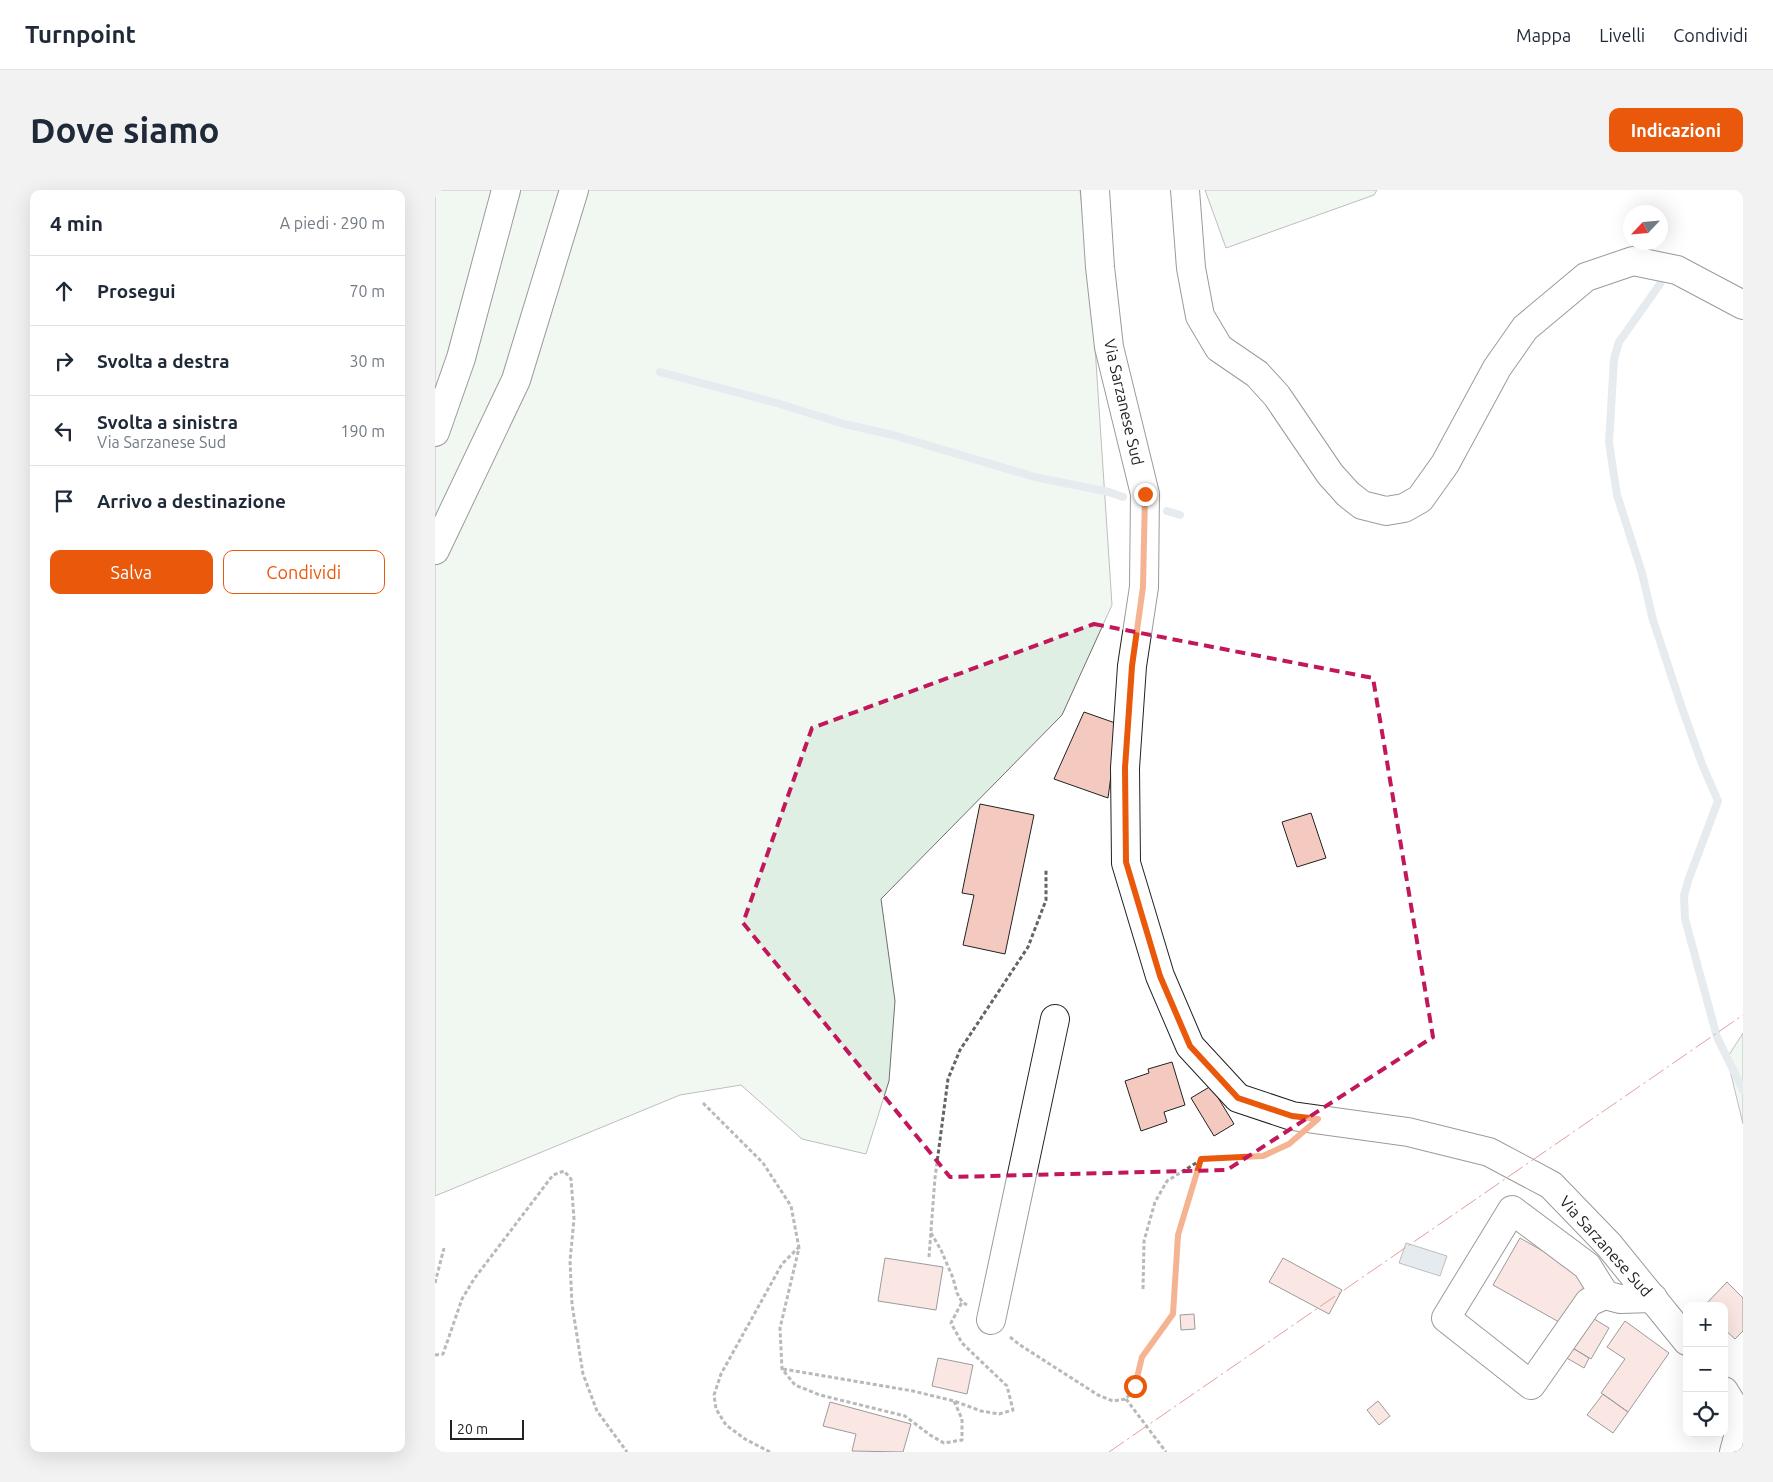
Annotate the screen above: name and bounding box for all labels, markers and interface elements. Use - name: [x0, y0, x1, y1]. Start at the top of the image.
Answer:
- text: Turnpoint: [25, 21, 136, 48]
- text: Mappa: [1516, 25, 1571, 45]
- text: Livelli: [1599, 25, 1645, 45]
- text: Condividi: [1673, 25, 1748, 45]
- button: Indicazioni: [1609, 108, 1743, 152]
- text: Dove siamo: [30, 110, 220, 150]
- north arrow: [1623, 205, 1668, 250]
- text: 4 min: [50, 211, 103, 235]
- text: A piedi · 290 m: [280, 214, 385, 232]
- icon: ahead: [50, 277, 78, 305]
- text: Prosegui: [97, 280, 176, 302]
- text: 70 m: [349, 282, 385, 300]
- street label: Via Sarzanese Sud: [1101, 337, 1147, 467]
- icon: right: [50, 347, 78, 375]
- text: Svolta a destra: [97, 350, 230, 372]
- text: 30 m: [349, 352, 385, 370]
- text: Svolta a sinistra: [97, 411, 238, 433]
- icon: left: [50, 417, 78, 445]
- text: 190 m: [340, 422, 385, 440]
- text: Via Sarzanese Sud: [97, 433, 226, 451]
- route end: [1134, 483, 1157, 506]
- icon: arrive: [50, 487, 78, 515]
- text: Arrivo a destinazione: [97, 490, 286, 512]
- button: Salva: [50, 550, 213, 594]
- button: Condividi: [223, 550, 385, 594]
- street label: Via Sarzanese Sud: [1556, 1192, 1656, 1300]
- map controls: [1683, 1302, 1728, 1437]
- button: +: [1683, 1302, 1728, 1347]
- button: −: [1683, 1347, 1728, 1392]
- route start: [1124, 1375, 1147, 1398]
- button: locate: [1683, 1392, 1728, 1437]
- scale bar: [450, 1417, 524, 1440]
- text: 20 m: [457, 1421, 488, 1437]

